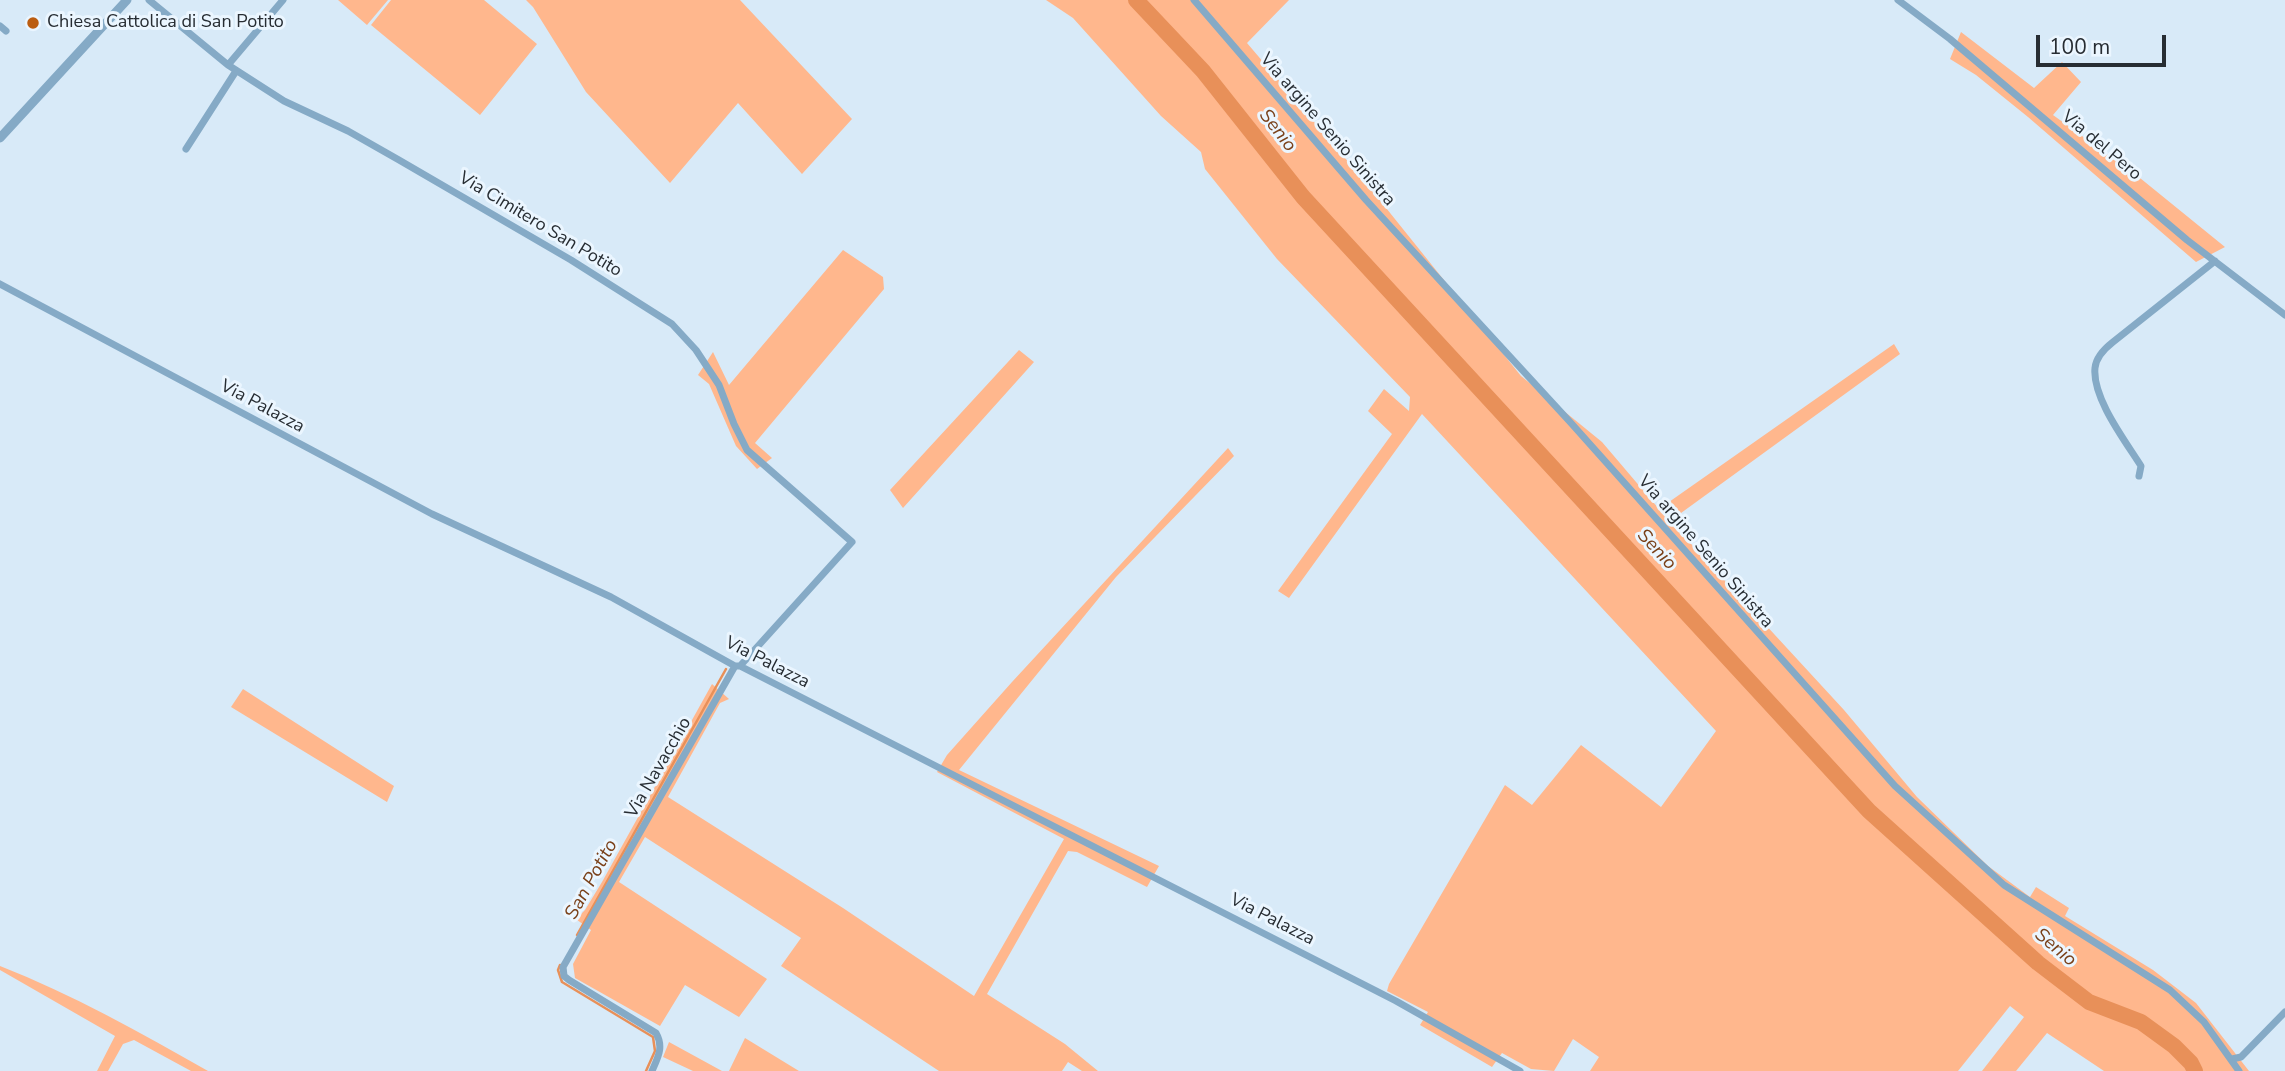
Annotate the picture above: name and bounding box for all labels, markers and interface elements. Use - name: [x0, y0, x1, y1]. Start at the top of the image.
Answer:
- place label: Chiesa Cattolica di San Potito: [47, 12, 284, 34]
- marker: Chiesa Cattolica di San Potito: [25, 15, 41, 31]
- scale bar: [2040, 21, 2170, 65]
- text: 100 m: [2049, 33, 2110, 61]
- street label: Via argine Senio Sinistra: [1255, 49, 1399, 211]
- water label: Senio: [1253, 105, 1301, 157]
- street label: Via del Pero: [2057, 106, 2145, 186]
- street label: Via Cimitero San Potito: [455, 168, 625, 282]
- street label: Via Palazza: [216, 376, 308, 438]
- street label: Via argine Senio Sinistra: [1633, 471, 1777, 633]
- water label: Senio: [1631, 525, 1681, 575]
- street label: Via Palazza: [721, 632, 813, 694]
- street label: Via Navacchio: [621, 714, 697, 822]
- water label: San Potito: [561, 836, 623, 924]
- street label: Via Palazza: [1226, 889, 1318, 951]
- water label: Senio: [2029, 924, 2081, 972]

